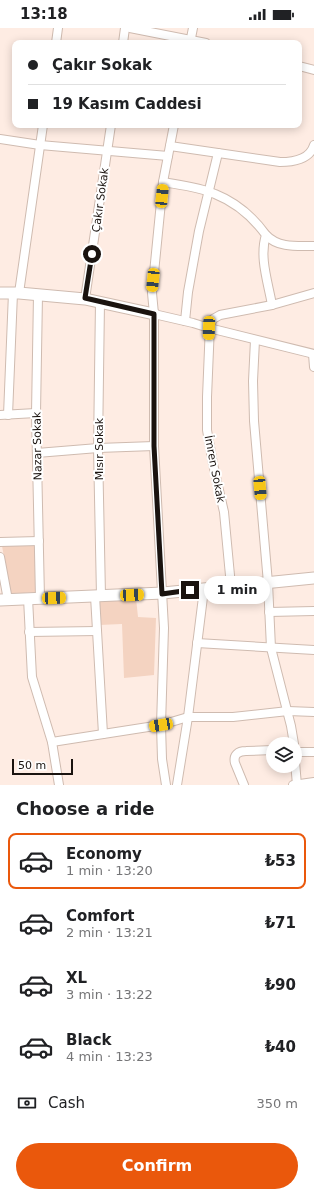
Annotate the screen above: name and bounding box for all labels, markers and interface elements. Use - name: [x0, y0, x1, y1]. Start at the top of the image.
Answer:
- text: 13:18: [20, 5, 68, 23]
- text: Çakır Sokak: [52, 56, 152, 74]
- text: 19 Kasım Caddesi: [52, 95, 202, 113]
- street label: Çakır Sokak: [90, 166, 112, 233]
- car: [155, 183, 169, 209]
- route start: [83, 245, 101, 263]
- car: [146, 267, 160, 293]
- car: [203, 316, 215, 340]
- street label: Nazar Sokak: [30, 411, 45, 480]
- street label: Mısır Sokak: [93, 417, 106, 480]
- street label: İmren Sokak: [202, 434, 228, 505]
- car: [253, 476, 267, 500]
- callout: 1 min: [204, 576, 270, 604]
- route end: [181, 581, 199, 599]
- text: 1 min: [217, 582, 257, 597]
- car: [120, 588, 144, 602]
- car: [42, 592, 66, 604]
- car: [148, 717, 174, 733]
- map controls: [266, 737, 302, 773]
- button: layers: [266, 737, 302, 773]
- scale bar: [12, 757, 73, 776]
- text: 50 m: [18, 759, 46, 772]
- text: Choose a ride: [16, 798, 155, 819]
- icon: car: [18, 843, 54, 879]
- text: Economy: [66, 845, 142, 863]
- text: ₺53: [265, 852, 296, 870]
- text: 1 min · 13:20: [66, 863, 153, 878]
- icon: car: [18, 905, 54, 941]
- text: Comfort: [66, 907, 134, 925]
- text: ₺71: [265, 914, 296, 932]
- text: 2 min · 13:21: [66, 925, 153, 940]
- icon: car: [18, 967, 54, 1003]
- text: XL: [66, 969, 87, 987]
- text: ₺90: [265, 976, 296, 994]
- text: 3 min · 13:22: [66, 987, 153, 1002]
- icon: car: [18, 1029, 54, 1065]
- text: Black: [66, 1031, 112, 1049]
- text: ₺40: [265, 1038, 296, 1056]
- text: 4 min · 13:23: [66, 1049, 153, 1064]
- icon: cash: [16, 1092, 38, 1114]
- text: Cash: [48, 1094, 85, 1112]
- text: 350 m: [256, 1096, 298, 1111]
- button: Confirm: [16, 1143, 298, 1189]

